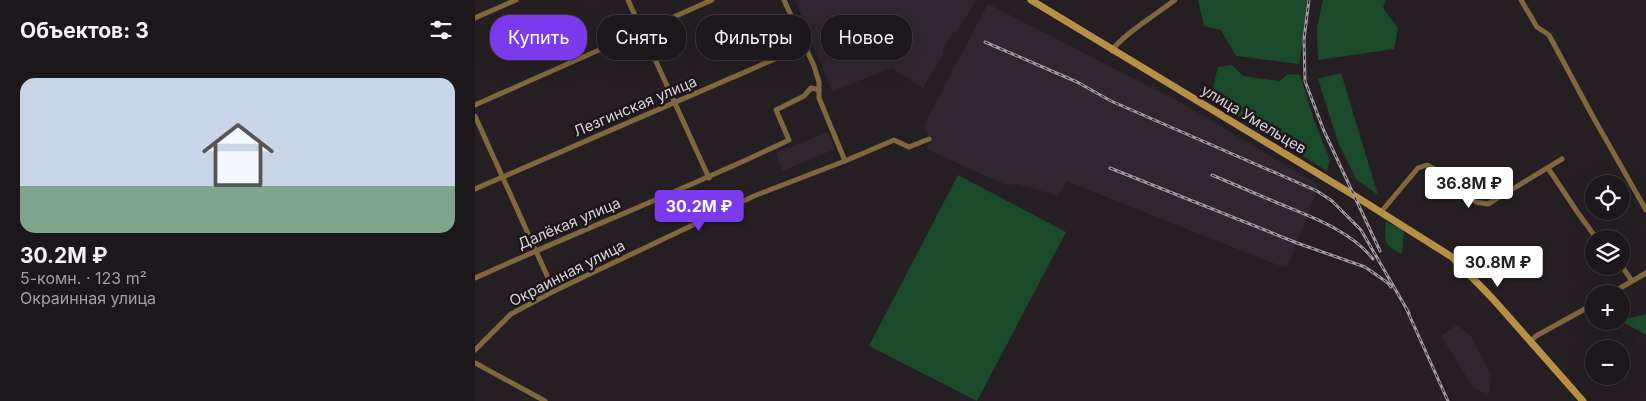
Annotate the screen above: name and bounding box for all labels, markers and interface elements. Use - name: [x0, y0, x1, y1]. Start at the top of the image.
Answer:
- chip: Купить: [490, 15, 587, 60]
- chip: Снять: [597, 15, 686, 60]
- chip: Фильтры: [696, 15, 811, 60]
- chip: Новое: [821, 15, 912, 60]
- icon: filters: [427, 16, 455, 44]
- text: Объектов: 3: [20, 18, 149, 43]
- street label: Лезгинская улица: [570, 71, 700, 141]
- street label: улица Умельцев: [1198, 80, 1310, 158]
- icon: home: [193, 110, 283, 200]
- pin: 36.8M ₽: [1423, 166, 1515, 209]
- text: 36.8M ₽: [1436, 173, 1502, 193]
- map controls: [1585, 175, 1630, 385]
- button: locate: [1585, 175, 1630, 220]
- pin: 30.2M ₽: [653, 190, 745, 232]
- street label: Далёкая улица: [515, 193, 623, 253]
- text: 30.2M ₽: [666, 196, 732, 216]
- button: layers: [1585, 230, 1630, 275]
- street label: Окраинная улица: [506, 236, 628, 310]
- text: 30.2M ₽: [20, 243, 107, 268]
- pin: 30.8M ₽: [1452, 246, 1544, 288]
- text: 30.8M ₽: [1465, 252, 1531, 272]
- text: 5-комн. · 123 m²: [20, 268, 147, 288]
- button: +: [1585, 285, 1630, 330]
- text: Окраинная улица: [20, 288, 156, 308]
- button: −: [1585, 340, 1630, 385]

